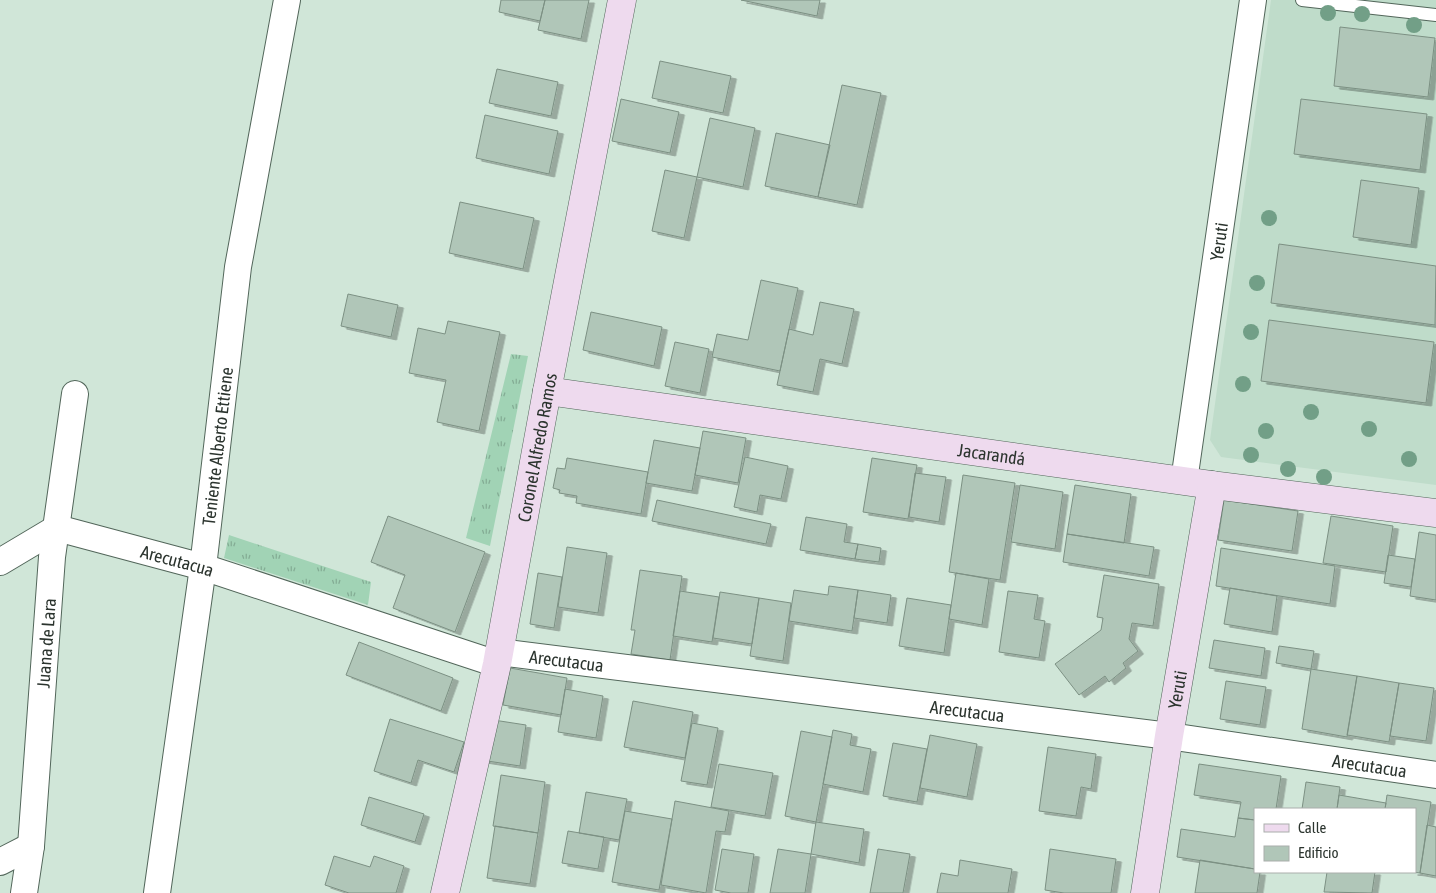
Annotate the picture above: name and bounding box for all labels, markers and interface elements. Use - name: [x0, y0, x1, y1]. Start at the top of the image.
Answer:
- street label: Yeruti: [1205, 221, 1231, 262]
- street label: Teniente Alberto Ettiene: [197, 366, 237, 526]
- street label: Coronel Alfredo Ramos: [513, 371, 561, 524]
- street label: Jacarandá: [956, 439, 1027, 469]
- street label: Arecutacua: [139, 540, 217, 580]
- street label: Juana de Lara: [32, 597, 59, 689]
- street label: Arecutacua: [528, 645, 605, 676]
- street label: Yeruti: [1163, 669, 1191, 710]
- street label: Arecutacua: [929, 696, 1006, 726]
- street label: Arecutacua: [1331, 750, 1408, 781]
- legend: [1254, 808, 1416, 873]
- text: Calle: [1298, 819, 1327, 836]
- text: Edificio: [1298, 844, 1339, 861]

